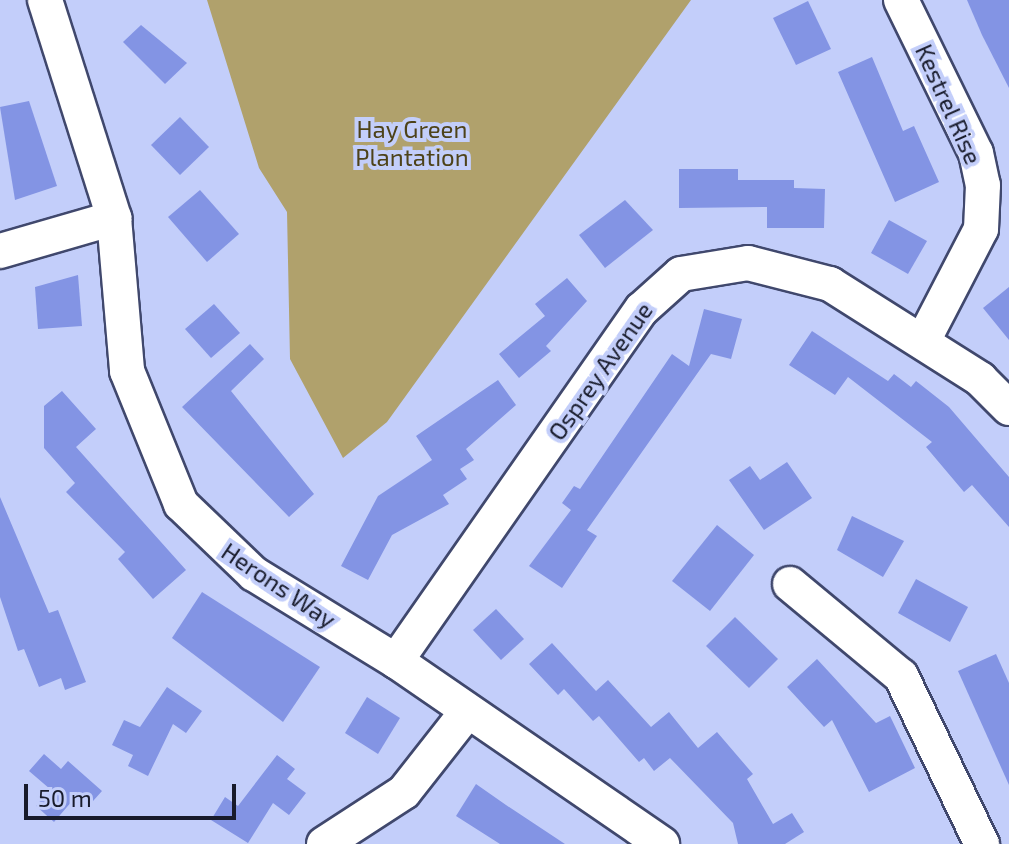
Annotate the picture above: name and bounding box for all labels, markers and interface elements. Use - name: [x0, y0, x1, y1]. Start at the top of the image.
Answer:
- street label: Kestrel Rise: [910, 39, 988, 169]
- park label: Hay Green Plantation: [355, 115, 469, 171]
- street label: Osprey Avenue: [542, 296, 658, 446]
- street label: Herons Way: [216, 536, 342, 634]
- scale bar: [28, 768, 240, 818]
- text: 50 m: [38, 783, 92, 812]

